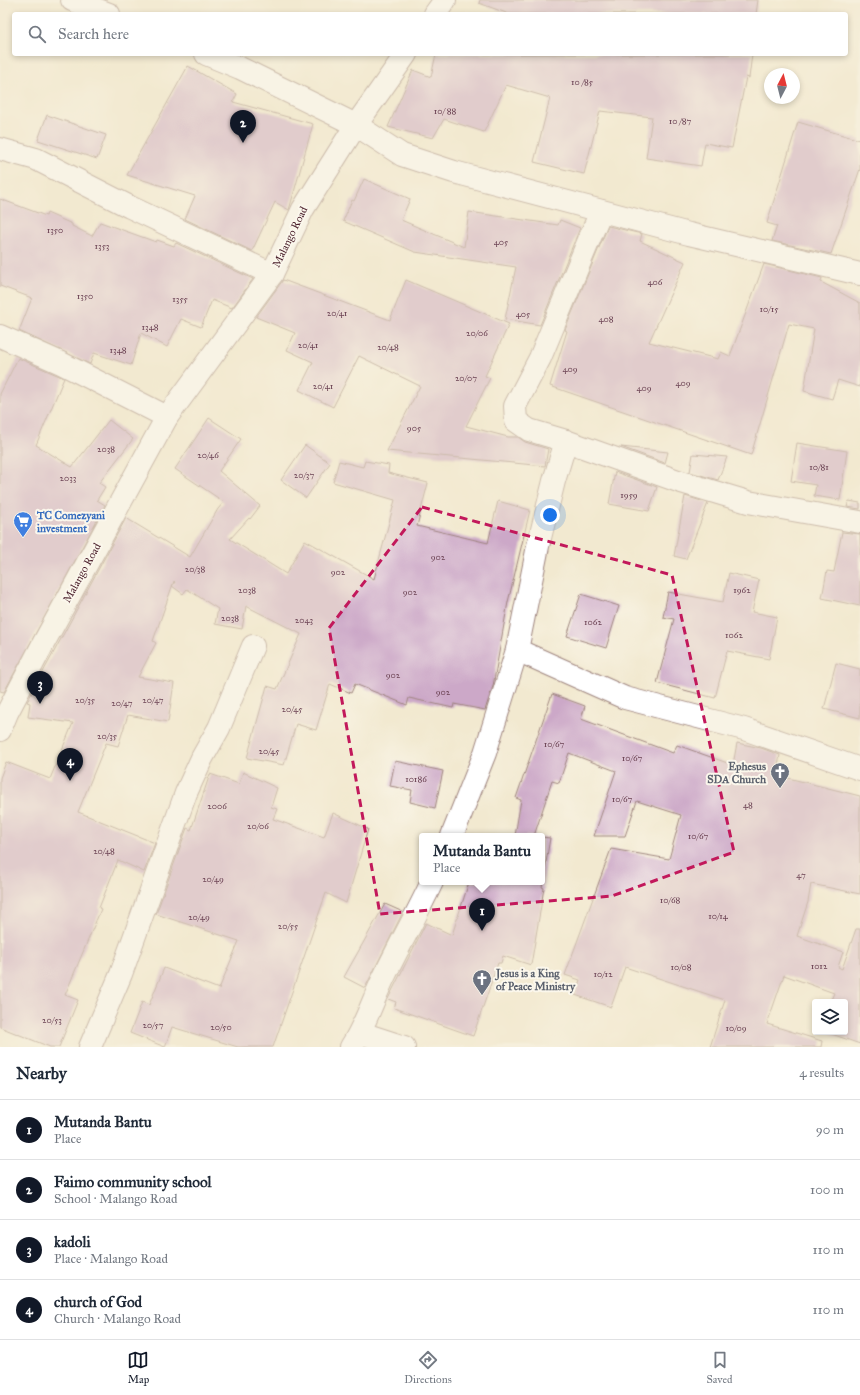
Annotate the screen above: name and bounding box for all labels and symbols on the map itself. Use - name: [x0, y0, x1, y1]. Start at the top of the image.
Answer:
- north arrow: [764, 68, 800, 104]
- house number: 10 /85: [571, 76, 594, 87]
- house number: 10/ 88: [434, 105, 457, 116]
- pin: 2: [230, 110, 256, 143]
- house number: 10 /87: [669, 115, 692, 126]
- street label: Malango Road: [270, 204, 311, 270]
- house number: 1350: [47, 224, 63, 235]
- house number: 405: [494, 236, 509, 247]
- house number: 1353: [95, 240, 110, 251]
- house number: 406: [648, 276, 663, 287]
- house number: 1350: [77, 290, 93, 301]
- house number: 1355: [172, 293, 189, 304]
- house number: 10/15: [760, 303, 779, 314]
- house number: 20/41: [327, 307, 348, 318]
- house number: 405: [516, 308, 531, 319]
- house number: 408: [598, 313, 614, 324]
- house number: 1348: [142, 321, 159, 332]
- house number: 20/06: [466, 327, 488, 338]
- house number: 20/41: [298, 339, 319, 350]
- house number: 20/48: [377, 341, 399, 352]
- house number: 1348: [110, 344, 127, 355]
- house number: 409: [562, 363, 578, 374]
- house number: 20/07: [455, 372, 477, 383]
- house number: 409: [675, 377, 691, 388]
- house number: 20/41: [313, 380, 334, 391]
- house number: 409: [636, 382, 652, 393]
- house number: 905: [407, 422, 422, 433]
- house number: 2038: [97, 443, 115, 454]
- house number: 20/46: [197, 449, 219, 460]
- house number: 10/81: [809, 461, 829, 472]
- house number: 20/37: [294, 469, 314, 480]
- house number: 2033: [60, 472, 77, 483]
- house number: 1959: [620, 489, 638, 500]
- your location: [540, 505, 560, 525]
- place label: TC Comezyani investment: [36, 509, 106, 535]
- supermarket icon: TC Comezyani investment: [12, 510, 34, 538]
- street label: Malango Road: [60, 541, 104, 605]
- house number: 902: [431, 551, 446, 562]
- house number: 20/38: [185, 563, 205, 574]
- house number: 902: [331, 566, 346, 577]
- house number: 2038: [238, 584, 256, 595]
- house number: 1962: [733, 584, 751, 595]
- house number: 902: [403, 586, 418, 597]
- house number: 2038: [221, 612, 239, 623]
- house number: 2043: [295, 614, 314, 625]
- house number: 1062: [584, 616, 602, 627]
- house number: 1062: [725, 629, 743, 640]
- house number: 902: [386, 669, 401, 680]
- pin: 3: [27, 671, 53, 704]
- house number: 902: [436, 686, 451, 697]
- house number: 20/35: [75, 694, 96, 705]
- house number: 20/47: [142, 694, 164, 705]
- house number: 20/47: [111, 697, 133, 708]
- house number: 20/45: [281, 703, 303, 714]
- house number: 20/35: [97, 730, 118, 741]
- house number: 10/67: [544, 738, 564, 749]
- house number: 20/45: [258, 745, 280, 756]
- pin: 4: [57, 748, 83, 781]
- house number: 10/67: [622, 752, 642, 763]
- place label: Ephesus SDA Church: [707, 760, 767, 786]
- church icon: Ephesus SDA Church: [769, 761, 791, 789]
- house number: 10186: [405, 773, 427, 784]
- house number: 10/67: [612, 793, 632, 804]
- house number: 48: [743, 799, 753, 810]
- house number: 2006: [207, 800, 227, 811]
- house number: 20/06: [247, 820, 269, 831]
- house number: 10/67: [688, 830, 708, 841]
- house number: 20/48: [93, 845, 115, 856]
- house number: 47: [796, 869, 806, 880]
- house number: 20/49: [202, 873, 224, 884]
- house number: 10/68: [660, 894, 681, 905]
- pin: 1: [469, 898, 495, 931]
- house number: 10/14: [708, 910, 729, 921]
- house number: 20/49: [188, 911, 210, 922]
- house number: 20/55: [278, 920, 299, 931]
- house number: 1012: [811, 960, 828, 971]
- house number: 10/08: [670, 961, 692, 972]
- place label: Jesus is a King of Peace Ministry: [494, 967, 576, 994]
- church icon: Jesus is a King of Peace Ministry: [471, 968, 493, 996]
- house number: 10/12: [593, 968, 613, 979]
- house number: 20/53: [42, 1014, 62, 1025]
- house number: 20/57: [142, 1019, 164, 1030]
- house number: 20/50: [210, 1021, 232, 1032]
- house number: 10/09: [725, 1022, 747, 1033]

